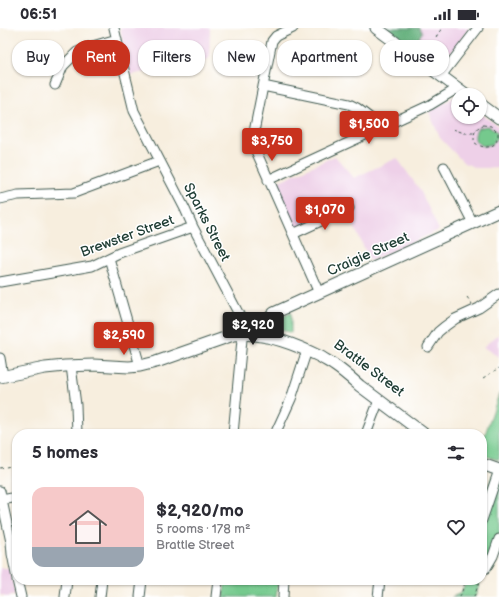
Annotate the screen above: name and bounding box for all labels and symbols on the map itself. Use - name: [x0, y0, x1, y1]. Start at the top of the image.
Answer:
- pin: $1,500: [336, 111, 402, 145]
- pin: $3,750: [239, 128, 305, 162]
- street label: Sparks Street: [180, 180, 234, 264]
- pin: $1,070: [292, 197, 358, 231]
- street label: Brewster Street: [78, 211, 177, 261]
- street label: Craigie Street: [325, 228, 412, 280]
- pin: $2,920: [220, 312, 286, 346]
- pin: $2,590: [91, 322, 157, 356]
- street label: Brattle Street: [330, 336, 408, 401]

